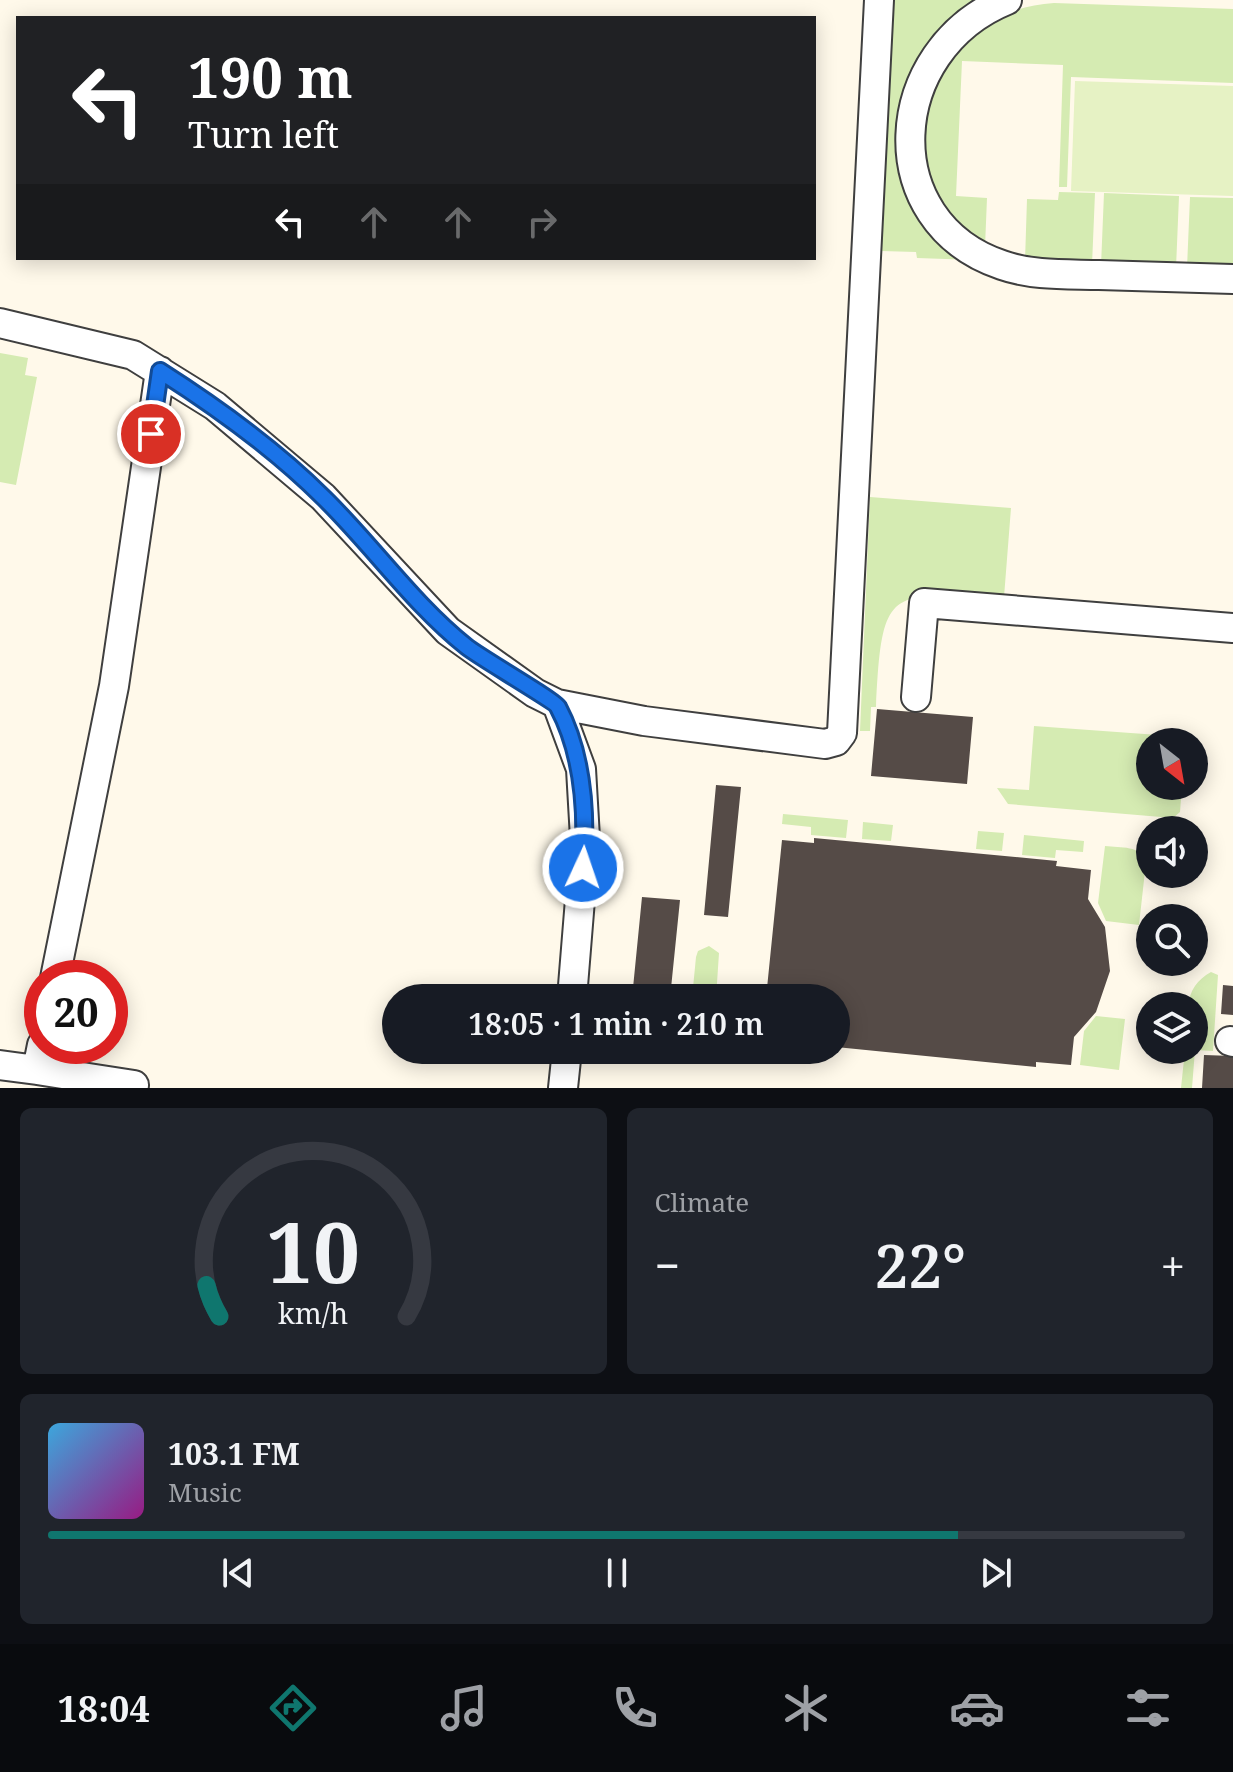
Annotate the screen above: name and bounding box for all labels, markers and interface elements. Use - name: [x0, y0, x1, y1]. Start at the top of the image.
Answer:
- text: 190 m: [188, 38, 353, 114]
- icon: left: [56, 48, 160, 152]
- text: Turn left: [188, 110, 339, 159]
- icon: left: [268, 200, 312, 244]
- icon: ahead: [352, 200, 396, 244]
- icon: ahead: [436, 200, 480, 244]
- icon: right: [520, 200, 564, 244]
- pin: [117, 400, 185, 468]
- icon: arrive: [129, 412, 173, 456]
- north arrow: [1136, 728, 1208, 800]
- map controls: [1136, 728, 1208, 1064]
- button: sound: [1136, 816, 1208, 888]
- position arrow: [541, 826, 625, 910]
- button: search: [1136, 904, 1208, 976]
- speed limit sign: 20: [24, 960, 128, 1064]
- button: layers: [1136, 992, 1208, 1064]
- text: 18:05 · 1 min · 210 m: [468, 1003, 764, 1044]
- text: Climate: [655, 1184, 749, 1220]
- text: 10: [266, 1194, 360, 1307]
- text: 22°: [874, 1224, 966, 1306]
- text: −: [655, 1235, 680, 1295]
- text: +: [1160, 1235, 1185, 1295]
- text: km/h: [278, 1293, 348, 1332]
- text: 103.1 FM: [168, 1433, 300, 1474]
- text: Music: [168, 1474, 242, 1510]
- icon: previous: [216, 1551, 260, 1595]
- icon: pause: [595, 1551, 639, 1595]
- icon: next: [974, 1551, 1018, 1595]
- icon: directions: [265, 1680, 321, 1736]
- icon: music: [436, 1680, 492, 1736]
- icon: phone: [607, 1680, 663, 1736]
- icon: climate: [778, 1680, 834, 1736]
- icon: car: [949, 1680, 1005, 1736]
- icon: filters: [1120, 1680, 1176, 1736]
- text: 18:04: [57, 1684, 150, 1733]

